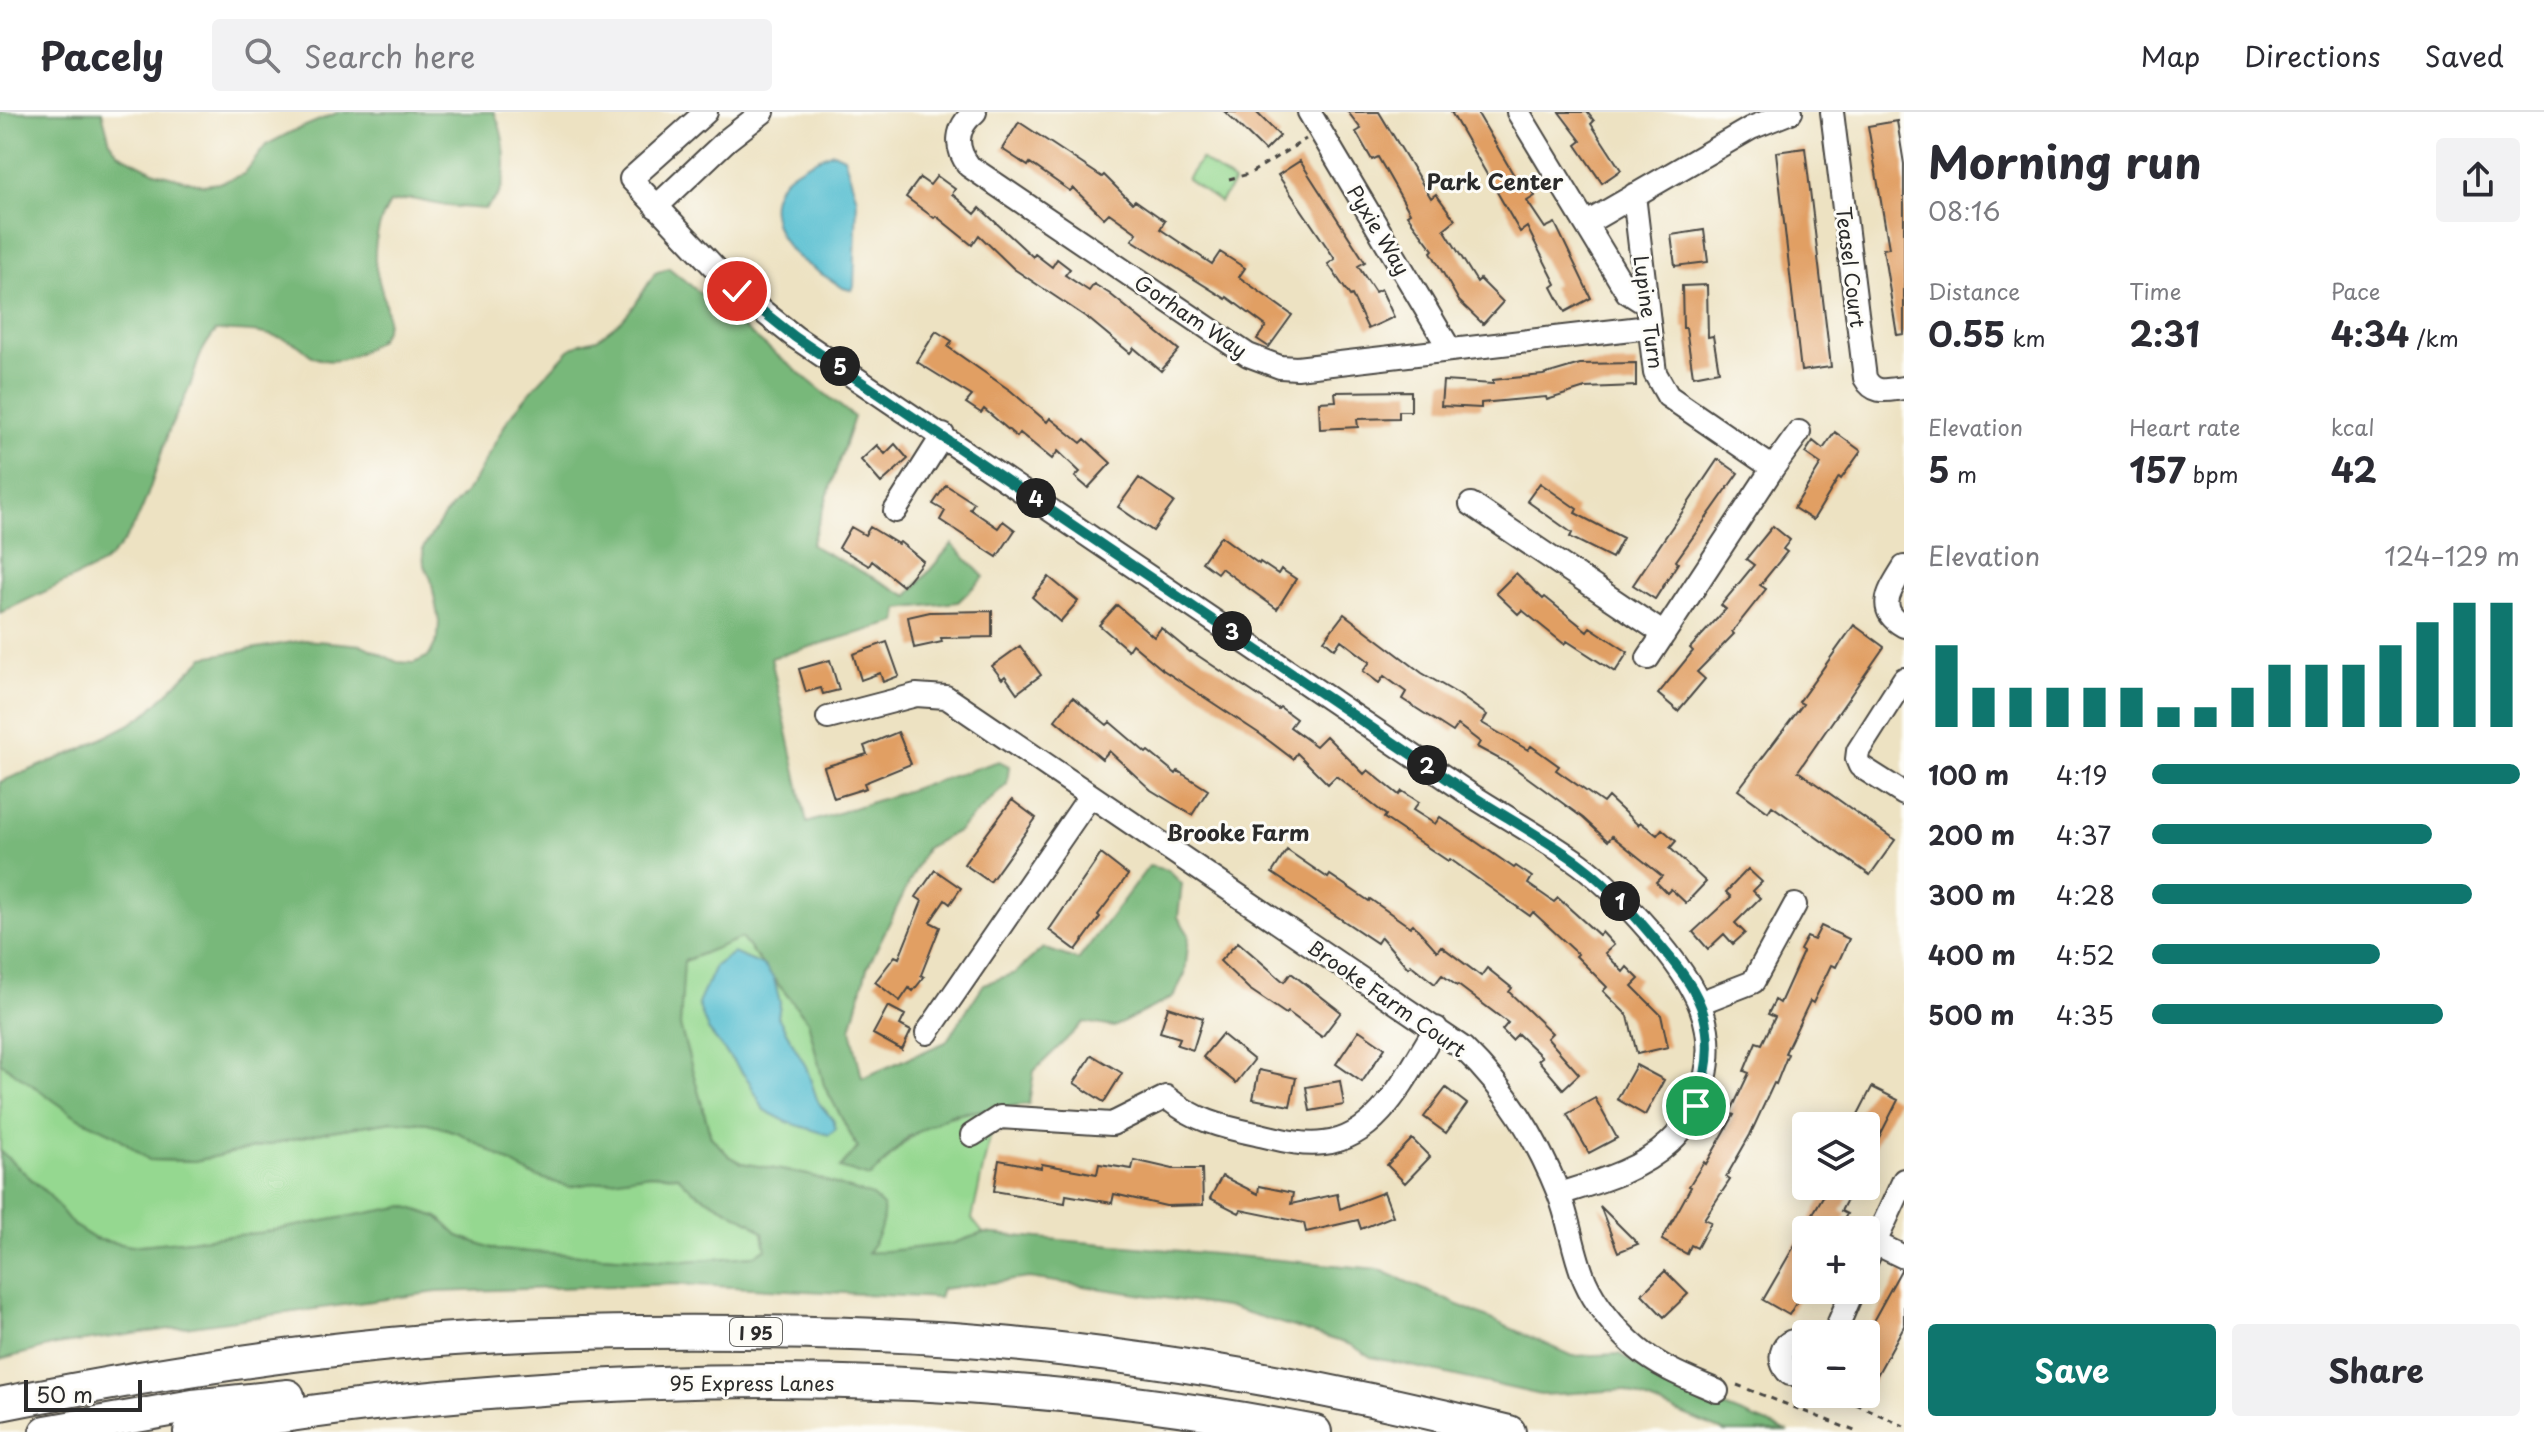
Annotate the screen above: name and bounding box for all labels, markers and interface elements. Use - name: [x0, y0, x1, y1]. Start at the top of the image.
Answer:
- search box: [212, 19, 772, 91]
- text: Pacely: [40, 27, 164, 84]
- icon: search: [240, 33, 284, 77]
- text: Search here: [304, 33, 476, 78]
- text: Map: [2141, 34, 2200, 77]
- text: Directions: [2244, 34, 2381, 77]
- text: Saved: [2425, 34, 2504, 77]
- text: Morning run: [1928, 128, 2202, 194]
- button: share: [2436, 138, 2520, 222]
- district label: Park Center: [1427, 164, 1564, 197]
- street label: Pyxie Way: [1340, 179, 1418, 281]
- text: 08:16: [1928, 191, 2001, 230]
- street label: Teasel Court: [1829, 205, 1873, 329]
- street label: Lupine Turn: [1626, 253, 1672, 371]
- pin: [703, 257, 771, 325]
- street label: Gorham Way: [1129, 267, 1253, 365]
- icon: check: [715, 269, 759, 313]
- text: Distance: [1928, 274, 2020, 307]
- text: Time: [2129, 274, 2181, 307]
- text: Pace: [2331, 274, 2380, 307]
- text: 0.55: [1928, 307, 2005, 359]
- text: 2:31: [2129, 307, 2200, 359]
- text: 4:34: [2331, 307, 2409, 359]
- text: km: [2005, 321, 2046, 354]
- text: /km: [2409, 321, 2459, 354]
- pin: 5: [820, 346, 860, 386]
- text: 5: [833, 349, 847, 382]
- text: Elevation: [1928, 410, 2023, 443]
- text: Heart rate: [2129, 410, 2240, 443]
- text: kcal: [2331, 410, 2375, 443]
- text: 5: [1928, 443, 1950, 495]
- text: 157: [2129, 443, 2186, 495]
- text: 42: [2331, 443, 2377, 495]
- text: m: [1950, 457, 1977, 490]
- text: bpm: [2186, 457, 2239, 490]
- pin: 4: [1016, 478, 1056, 518]
- text: 4: [1029, 481, 1043, 514]
- text: Elevation: [1928, 536, 2040, 575]
- text: 124–129 m: [2384, 536, 2520, 575]
- pin: 3: [1212, 611, 1252, 651]
- text: 3: [1225, 614, 1239, 647]
- pin: 2: [1407, 745, 1447, 785]
- text: 2: [1419, 748, 1435, 781]
- text: 100 m: [1928, 755, 2009, 794]
- text: 4:19: [2056, 755, 2107, 794]
- district label: Brooke Farm: [1166, 815, 1310, 848]
- text: 200 m: [1928, 815, 2015, 854]
- text: 4:37: [2056, 815, 2111, 854]
- text: 300 m: [1928, 875, 2016, 914]
- text: 4:28: [2056, 875, 2115, 914]
- pin: 1: [1600, 881, 1640, 921]
- text: 1: [1615, 884, 1625, 917]
- street label: Brooke Farm Court: [1302, 932, 1472, 1064]
- text: 400 m: [1928, 935, 2016, 974]
- text: 4:52: [2056, 935, 2115, 974]
- text: 500 m: [1928, 995, 2014, 1034]
- text: 4:35: [2056, 995, 2114, 1034]
- pin: [1662, 1072, 1730, 1140]
- icon: arrive: [1674, 1084, 1718, 1128]
- map controls: [1792, 1112, 1880, 1408]
- button: layers: [1792, 1112, 1880, 1200]
- button: +: [1792, 1216, 1880, 1304]
- road number: I 95: [730, 1318, 782, 1346]
- button: −: [1792, 1320, 1880, 1408]
- button: Save: [1928, 1324, 2216, 1416]
- button: Share: [2232, 1324, 2520, 1416]
- street label: 95 Express Lanes: [670, 1368, 834, 1398]
- scale bar: [24, 1376, 142, 1412]
- text: 50 m: [36, 1377, 93, 1410]

